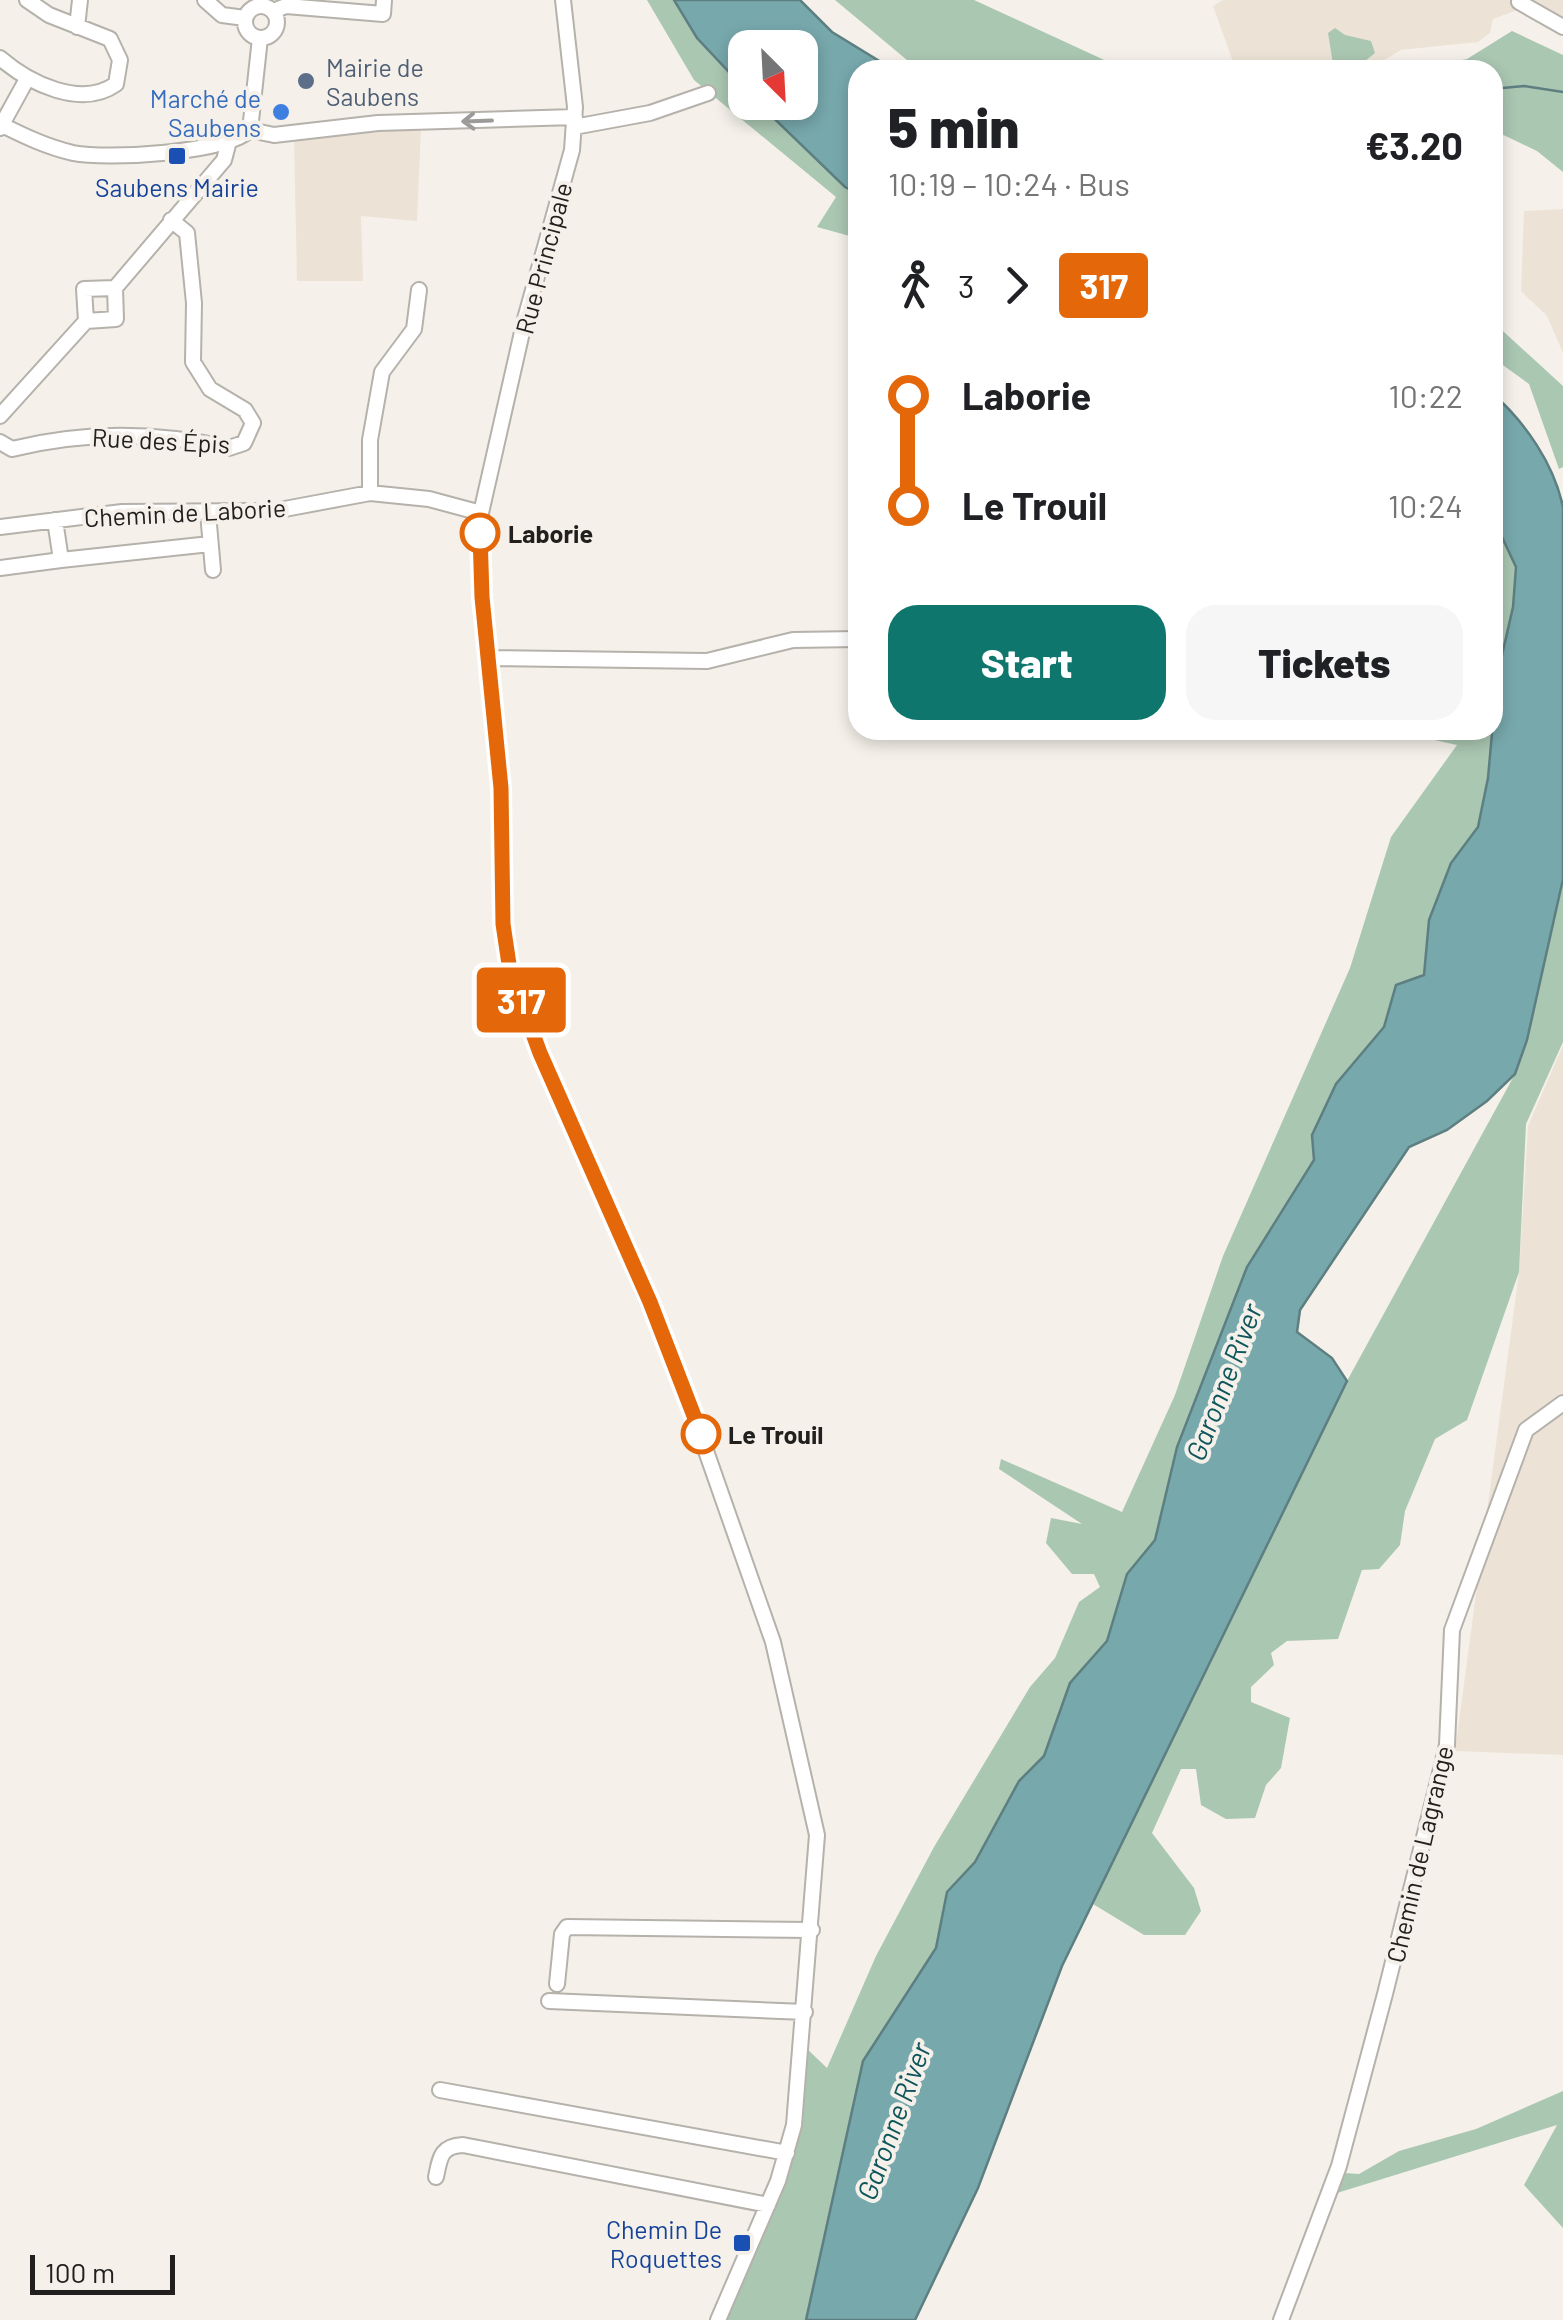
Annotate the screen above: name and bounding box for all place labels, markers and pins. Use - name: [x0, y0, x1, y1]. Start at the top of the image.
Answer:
- place label: Mairie de Saubens: [326, 52, 424, 111]
- marker: Mairie de Saubens: [295, 70, 317, 92]
- place label: Marché de Saubens: [150, 83, 261, 142]
- marker: Marché de Saubens: [270, 101, 292, 123]
- marker: Saubens Mairie: [166, 145, 188, 167]
- place label: Saubens Mairie: [95, 172, 259, 202]
- marker: Laborie: [461, 514, 499, 552]
- place label: Laborie: [508, 518, 593, 548]
- marker: Le Trouil: [682, 1415, 720, 1453]
- place label: Le Trouil: [728, 1419, 823, 1449]
- place label: Chemin De Roquettes: [606, 2214, 722, 2273]
- marker: Chemin De Roquettes: [731, 2232, 753, 2254]

